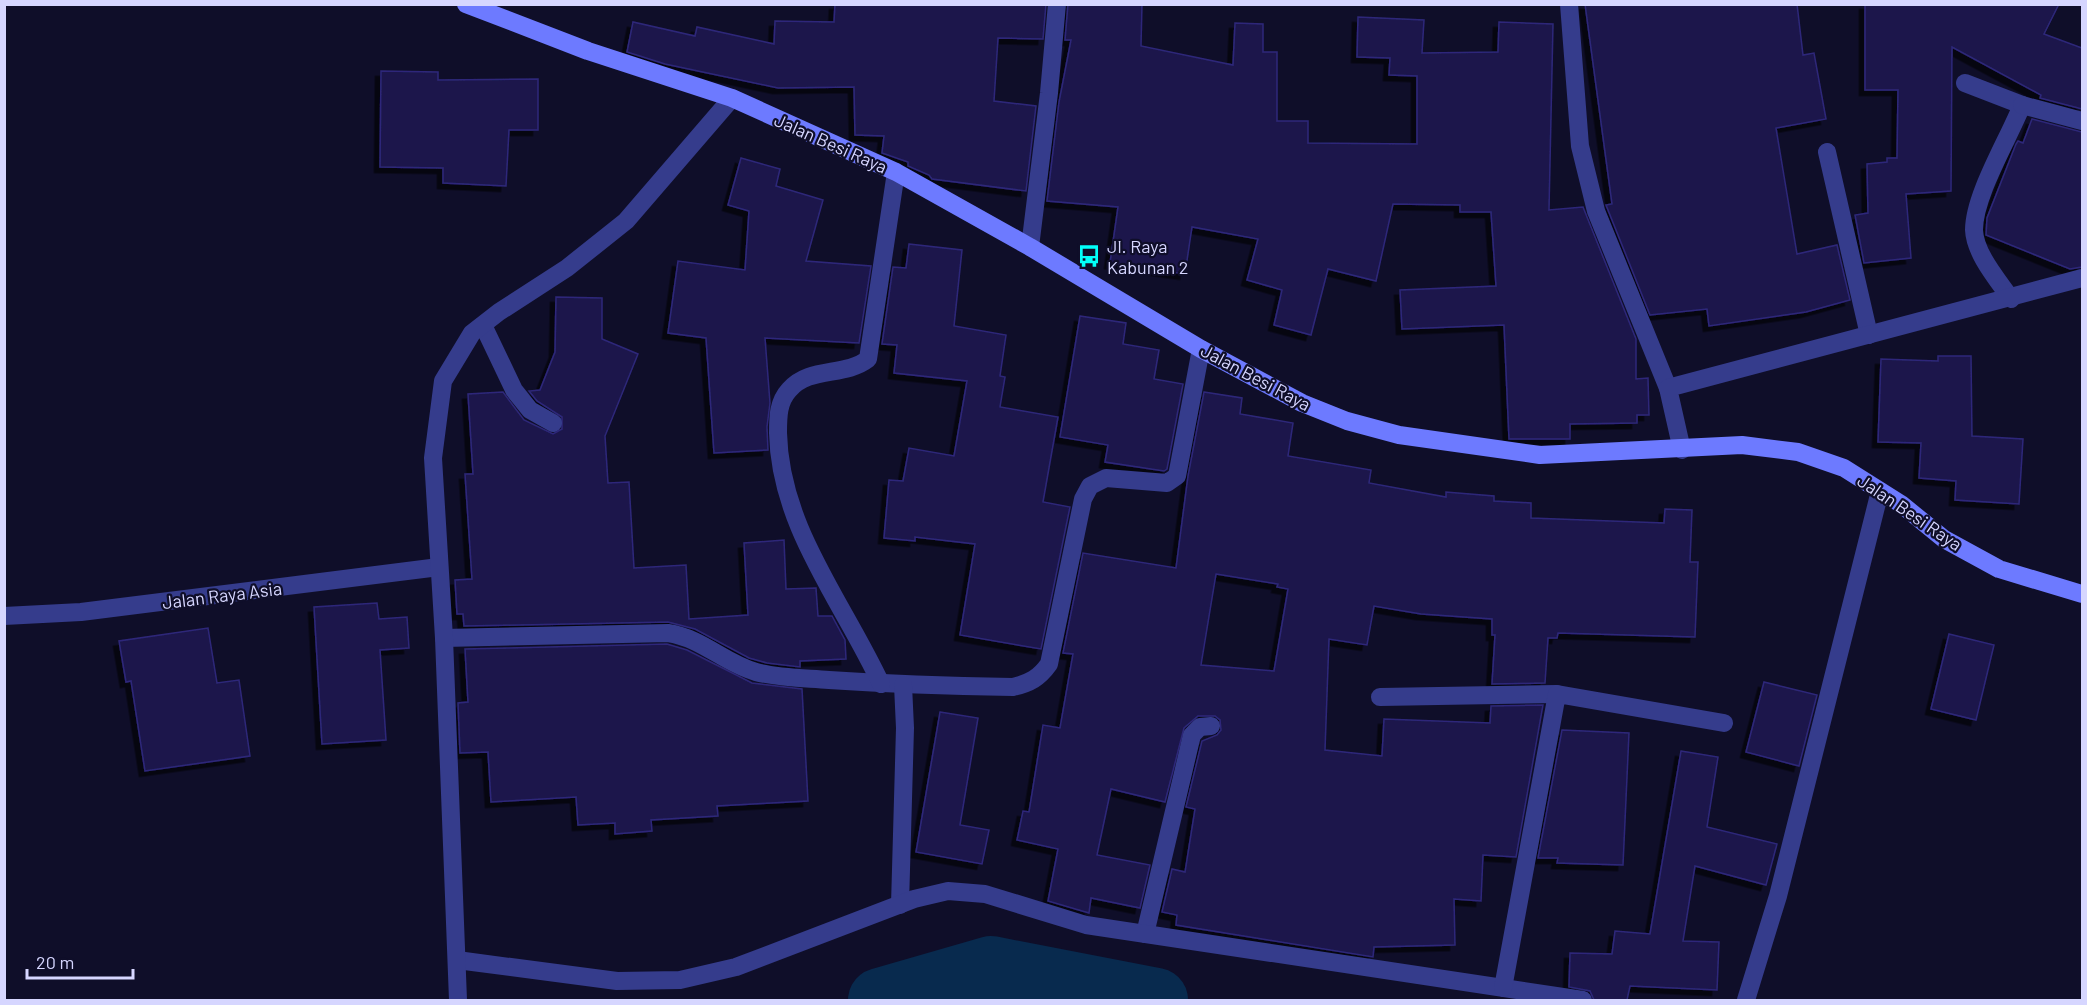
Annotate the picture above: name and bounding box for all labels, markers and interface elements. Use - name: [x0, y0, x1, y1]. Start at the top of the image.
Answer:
- street label: Jalan Besi Raya: [771, 108, 891, 178]
- place label: Jl. Raya Kabunan 2: [1107, 235, 1189, 278]
- bus stop icon: Jl. Raya Kabunan 2: [1076, 243, 1102, 269]
- street label: Jalan Besi Raya: [1197, 339, 1315, 415]
- street label: Jalan Besi Raya: [1854, 469, 1966, 555]
- street label: Jalan Raya Asia: [161, 577, 283, 613]
- scale bar: [27, 942, 134, 980]
- text: 20 m: [36, 951, 74, 973]

